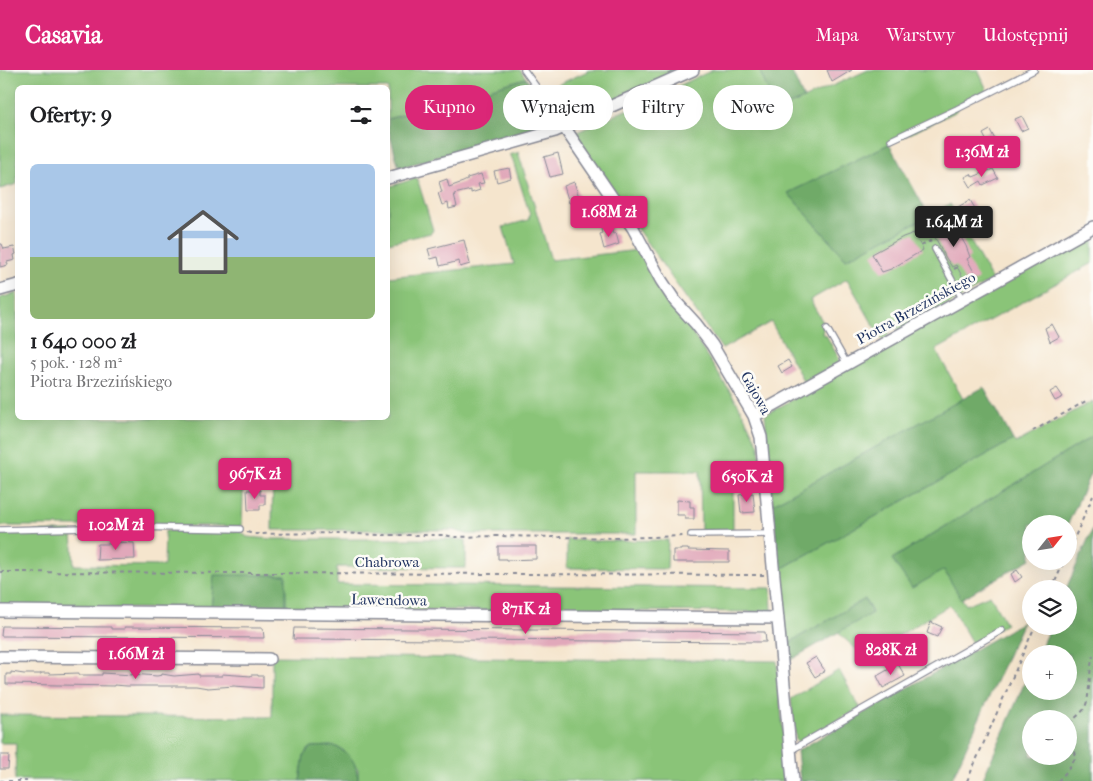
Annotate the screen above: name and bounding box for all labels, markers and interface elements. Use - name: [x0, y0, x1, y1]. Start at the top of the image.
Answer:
- text: Casavia: [25, 21, 102, 49]
- text: Mapa: [816, 25, 859, 46]
- text: Warstwy: [887, 25, 955, 46]
- text: Udostępnij: [983, 25, 1068, 46]
- chip: Kupno: [405, 85, 493, 130]
- chip: Wynajem: [503, 85, 613, 130]
- chip: Filtry: [623, 85, 703, 130]
- chip: Nowe: [713, 85, 793, 130]
- icon: filters: [347, 101, 375, 129]
- text: Oferty: 9: [30, 103, 112, 127]
- pin: 1.36M zł: [930, 136, 1034, 178]
- text: 1.36M zł: [955, 142, 1009, 161]
- pin: 1.68M zł: [557, 196, 661, 238]
- icon: home: [158, 197, 248, 287]
- text: 1.68M zł: [581, 202, 637, 221]
- pin: 1.64M zł: [902, 206, 1006, 248]
- text: 1.64M zł: [926, 212, 982, 231]
- street label: Piotra Brzezińskiego: [853, 268, 979, 348]
- text: 1 640 000 zł: [30, 329, 136, 353]
- text: 5 pok. · 128 m²: [30, 353, 122, 372]
- street label: Gajowa: [737, 368, 776, 419]
- text: Piotra Brzezińskiego: [30, 372, 172, 391]
- pin: 967K zł: [209, 458, 301, 500]
- pin: 650K zł: [701, 460, 793, 503]
- text: 967K zł: [229, 464, 281, 483]
- text: 650K zł: [722, 467, 772, 486]
- pin: 1.02M zł: [64, 508, 168, 551]
- text: 1.02M zł: [88, 515, 144, 534]
- north arrow: [1022, 515, 1078, 570]
- map controls: [1022, 515, 1077, 765]
- street label: Chabrowa: [355, 553, 420, 571]
- button: layers: [1022, 580, 1077, 635]
- street label: Lawendowa: [351, 590, 428, 610]
- pin: 871K zł: [480, 592, 572, 635]
- text: 871K zł: [502, 599, 550, 618]
- pin: 828K zł: [845, 634, 937, 676]
- pin: 1.66M zł: [84, 638, 188, 680]
- text: 828K zł: [866, 640, 916, 659]
- text: 1.66M zł: [108, 644, 164, 663]
- button: +: [1022, 645, 1077, 700]
- button: −: [1022, 710, 1077, 765]

